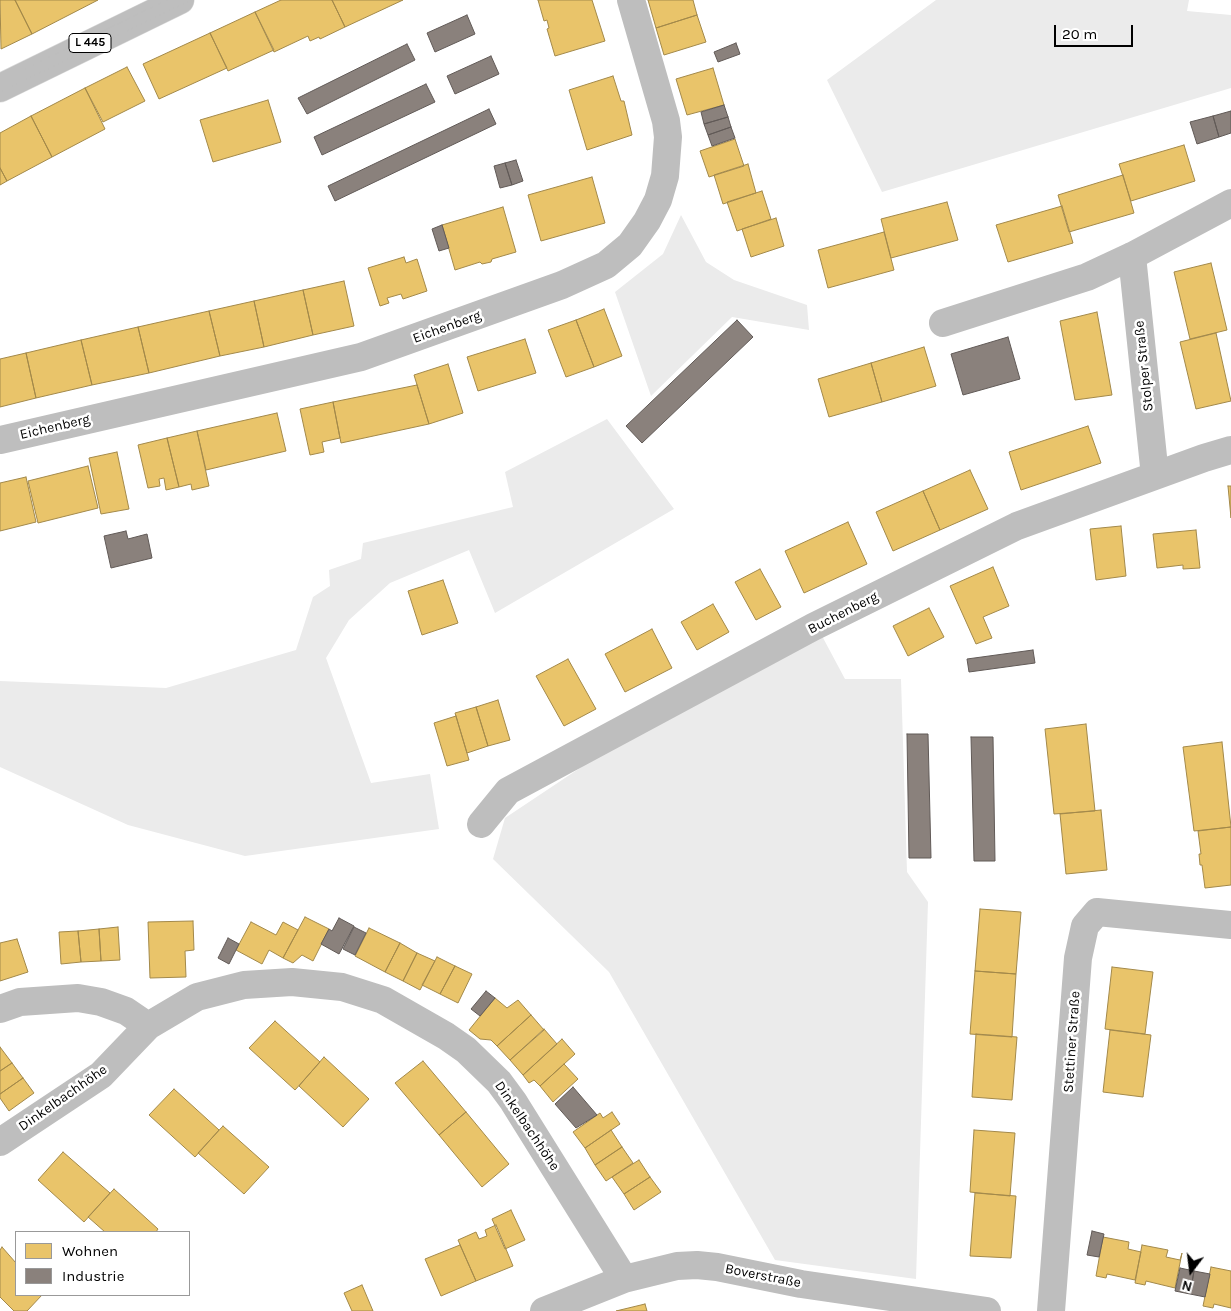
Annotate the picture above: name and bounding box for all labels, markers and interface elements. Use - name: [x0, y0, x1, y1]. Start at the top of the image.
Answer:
- scale bar: [1056, 15, 1135, 47]
- text: 20 m: [1062, 25, 1097, 43]
- road number: L 445: [69, 34, 111, 52]
- street label: Eichenberg: [410, 307, 484, 347]
- street label: Stolper Straße: [1131, 320, 1157, 412]
- street label: Eichenberg: [18, 411, 92, 443]
- street label: Buchenberg: [805, 588, 881, 638]
- street label: Stettiner Straße: [1060, 991, 1084, 1093]
- street label: Dinkelbachhöhe: [15, 1061, 111, 1135]
- street label: Dinkelbachhöhe: [491, 1078, 563, 1174]
- legend: [15, 1231, 190, 1296]
- text: Wohnen: [62, 1242, 118, 1260]
- north arrow: [1166, 1246, 1216, 1296]
- street label: Boverstraße: [724, 1260, 802, 1292]
- text: Industrie: [62, 1267, 124, 1285]
- text: N: [1180, 1276, 1194, 1295]

